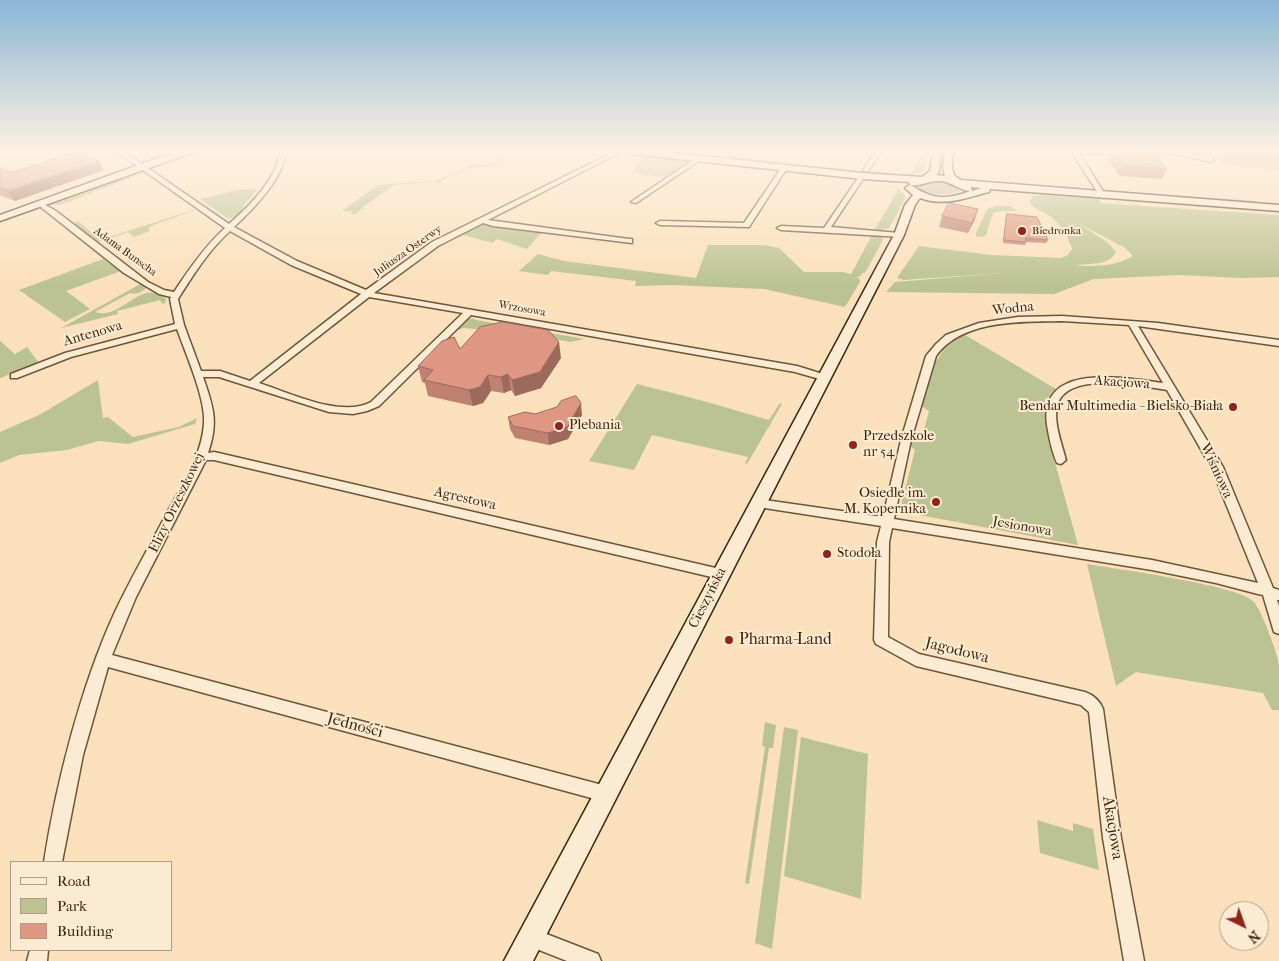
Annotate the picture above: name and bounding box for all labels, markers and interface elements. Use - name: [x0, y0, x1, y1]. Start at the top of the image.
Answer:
- street label: Juliusza Osterwy: [371, 223, 445, 279]
- place label: Biedronka: [1032, 224, 1081, 238]
- street label: Adama Bunscha: [91, 225, 159, 279]
- marker: Biedronka: [1016, 225, 1028, 237]
- street label: Wrzosowa: [497, 298, 547, 320]
- street label: Wodna: [991, 298, 1035, 320]
- street label: Antenowa: [62, 318, 124, 350]
- street label: Akacjowa: [1093, 373, 1151, 393]
- place label: Bendar Multimedia - Bielsko-Biała: [1019, 399, 1223, 415]
- marker: Bendar Multimedia - Bielsko-Biała: [1227, 401, 1239, 413]
- place label: Plebania: [569, 418, 621, 434]
- marker: Plebania: [553, 420, 565, 432]
- place label: Przedszkole nr 54: [863, 429, 934, 462]
- marker: Przedszkole nr 54: [847, 439, 859, 451]
- street label: Wiśniowa: [1196, 441, 1236, 501]
- street label: Elizy Orzeszkowej: [146, 450, 208, 556]
- street label: Agrestowa: [432, 484, 498, 514]
- place label: Osiedle im. M. Kopernika: [844, 486, 926, 518]
- marker: Osiedle im. M. Kopernika: [930, 496, 942, 508]
- street label: Jesionowa: [991, 514, 1053, 540]
- place label: Stodoła: [837, 546, 881, 562]
- marker: Stodoła: [821, 548, 833, 560]
- street label: Cieszyńska: [686, 565, 730, 631]
- place label: Pharma-Land: [739, 630, 832, 650]
- marker: Pharma-Land: [723, 634, 735, 646]
- street label: Jagodowa: [923, 634, 991, 668]
- street label: Jedności: [325, 709, 385, 743]
- street label: Akacjowa: [1098, 795, 1126, 861]
- legend: [10, 861, 172, 951]
- text: Road: [57, 872, 90, 890]
- text: Park: [57, 897, 87, 915]
- north arrow: [1219, 901, 1269, 951]
- text: Building: [57, 922, 113, 940]
- text: N: [1244, 927, 1263, 947]

